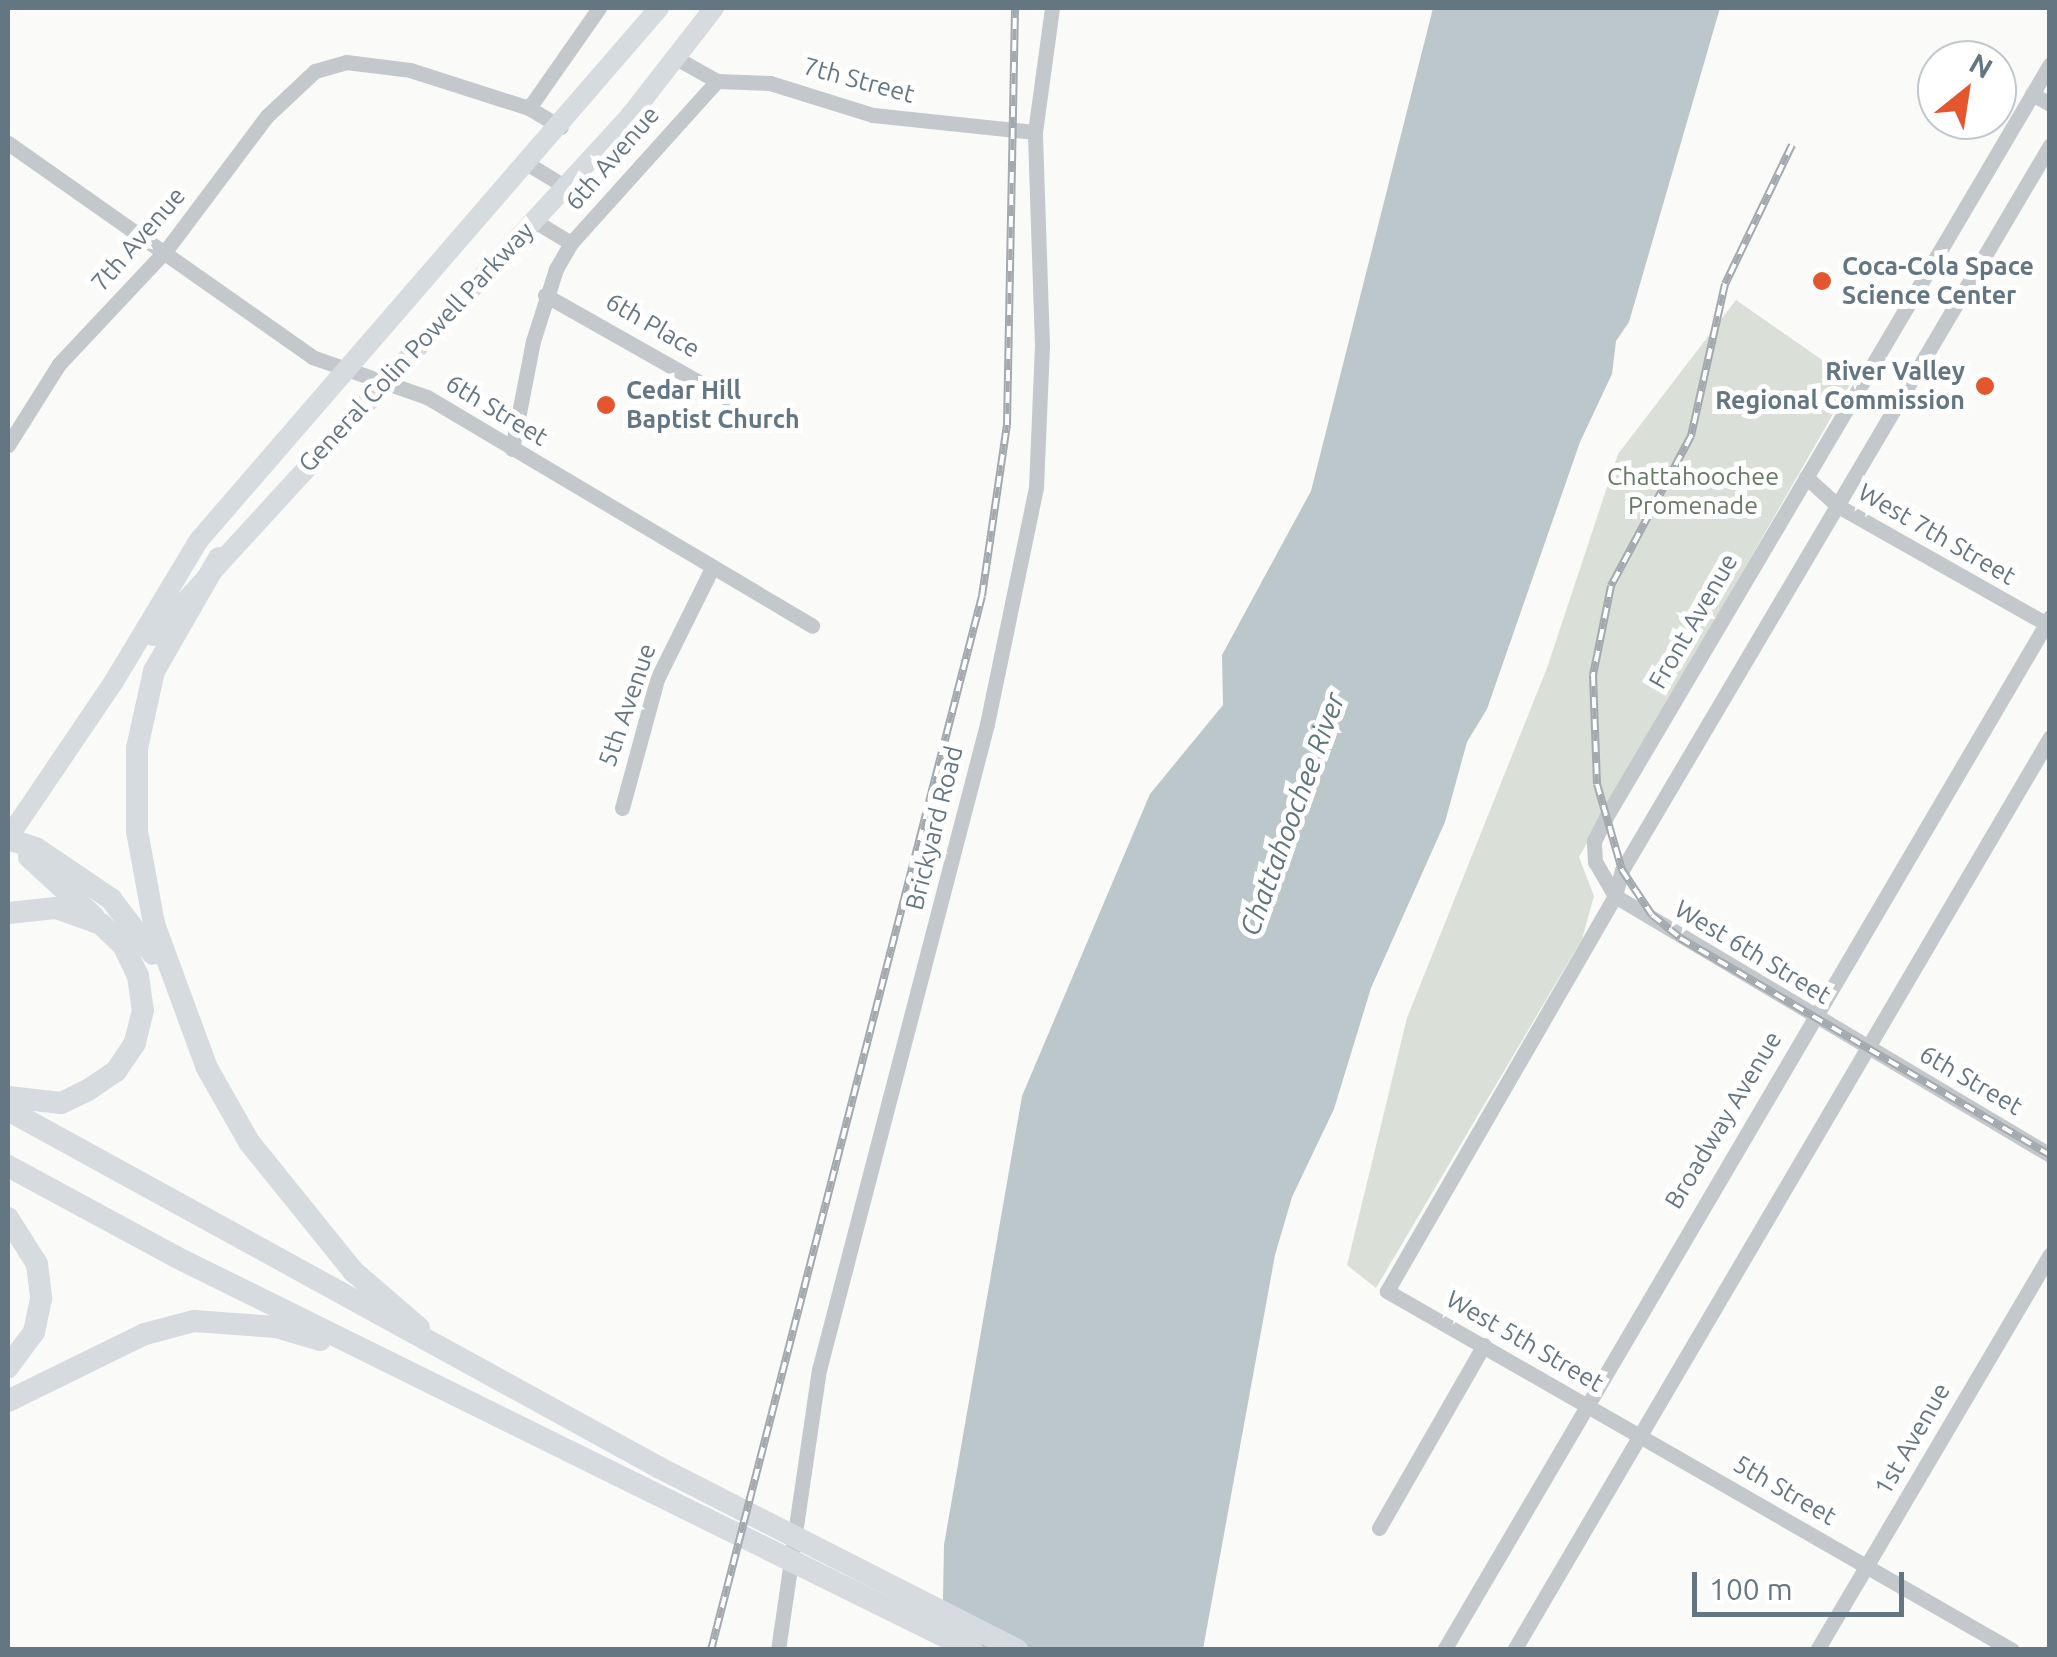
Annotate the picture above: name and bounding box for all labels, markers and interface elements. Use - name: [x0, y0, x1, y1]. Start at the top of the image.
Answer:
- north arrow: [1917, 40, 2017, 140]
- text: N: [1964, 47, 1998, 84]
- street label: 7th Street: [800, 51, 918, 109]
- street label: 6th Avenue: [559, 100, 665, 216]
- street label: 7th Avenue: [85, 181, 191, 297]
- street label: General Colin Powell Parkway: [292, 216, 540, 478]
- place label: Coca-Cola Space Science Center: [1842, 252, 2034, 311]
- marker: Coca-Cola Space Science Center: [1811, 270, 1833, 292]
- street label: 6th Place: [601, 286, 705, 364]
- place label: River Valley Regional Commission: [1715, 357, 1965, 416]
- street label: 6th Street: [441, 368, 553, 452]
- marker: River Valley Regional Commission: [1974, 375, 1996, 397]
- place label: Cedar Hill Baptist Church: [626, 376, 800, 435]
- marker: Cedar Hill Baptist Church: [595, 394, 617, 416]
- park label: Chattahoochee Promenade: [1607, 462, 1779, 521]
- street label: West 7th Street: [1853, 477, 2021, 591]
- street label: Front Avenue: [1642, 548, 1744, 694]
- street label: 5th Avenue: [592, 640, 662, 770]
- water label: Chattahoochee River: [1232, 688, 1352, 940]
- street label: Brickyard Road: [899, 743, 969, 913]
- street label: West 6th Street: [1670, 894, 1836, 1010]
- street label: Broadway Avenue: [1658, 1026, 1788, 1214]
- street label: 6th Street: [1914, 1039, 2028, 1121]
- street label: West 5th Street: [1441, 1284, 1609, 1398]
- street label: 1st Avenue: [1868, 1377, 1956, 1501]
- street label: 5th Street: [1728, 1449, 1842, 1531]
- scale bar: [1697, 1552, 1910, 1614]
- text: 100 m: [1709, 1572, 1793, 1606]

